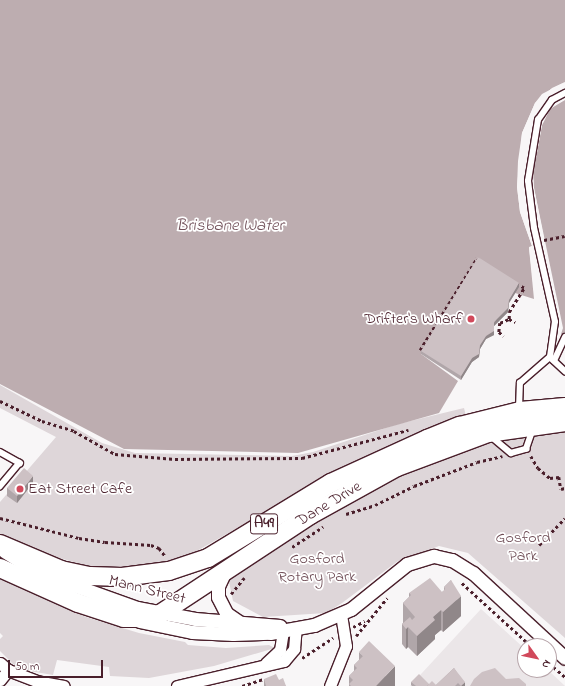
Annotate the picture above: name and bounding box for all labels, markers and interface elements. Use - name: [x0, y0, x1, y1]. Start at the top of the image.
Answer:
- water label: Brisbane Water: [176, 216, 284, 236]
- place label: Drifter's Wharf: [364, 309, 463, 329]
- marker: Drifter's Wharf: [466, 314, 476, 324]
- street label: Dane Drive: [293, 477, 365, 531]
- place label: Eat Street Cafe: [28, 479, 132, 499]
- marker: Eat Street Cafe: [15, 484, 25, 494]
- road number: A49: [250, 511, 278, 537]
- park label: Gosford Park: [495, 528, 551, 566]
- park label: Gosford Rotary Park: [278, 549, 356, 587]
- street label: Mann Street: [107, 571, 187, 609]
- north arrow: [517, 638, 557, 678]
- scale bar: [10, 652, 105, 678]
- text: N: [537, 657, 555, 671]
- text: 50 m: [15, 658, 39, 676]

